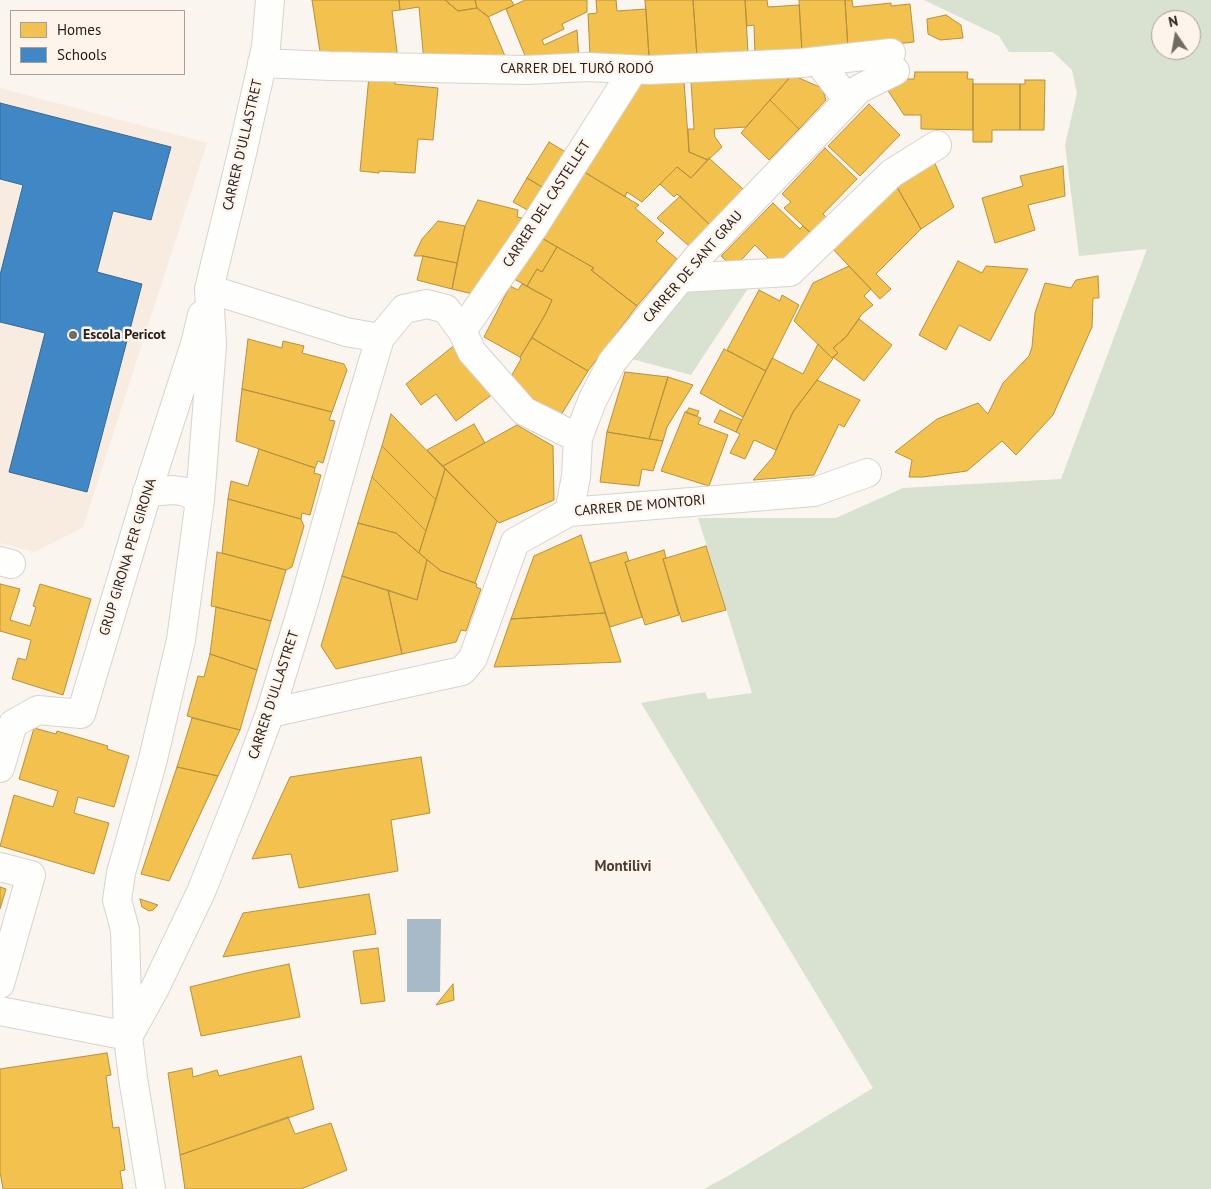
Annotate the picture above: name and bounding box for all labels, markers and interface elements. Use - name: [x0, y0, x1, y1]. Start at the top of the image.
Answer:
- legend: [10, 10, 185, 75]
- north arrow: [1151, 10, 1201, 60]
- text: N: [1167, 12, 1179, 31]
- text: Homes: [57, 20, 101, 39]
- text: Schools: [57, 45, 107, 64]
- street label: CARRER DEL TURÓ RODÓ: [500, 61, 654, 77]
- street label: CARRER D'ULLASTRET: [220, 78, 266, 212]
- street label: CARRER DEL CASTELLET: [500, 137, 594, 271]
- street label: CARRER DE SANT GRAU: [640, 208, 746, 326]
- place label: Escola Pericot: [83, 327, 166, 343]
- marker: Escola Pericot: [67, 329, 79, 341]
- street label: GRUP GIRONA PER GIRONA: [96, 476, 160, 638]
- street label: CARRER DE MONTORI: [574, 492, 706, 520]
- street label: CARRER D'ULLASTRET: [245, 629, 303, 761]
- district label: Montilivi: [594, 858, 652, 876]

